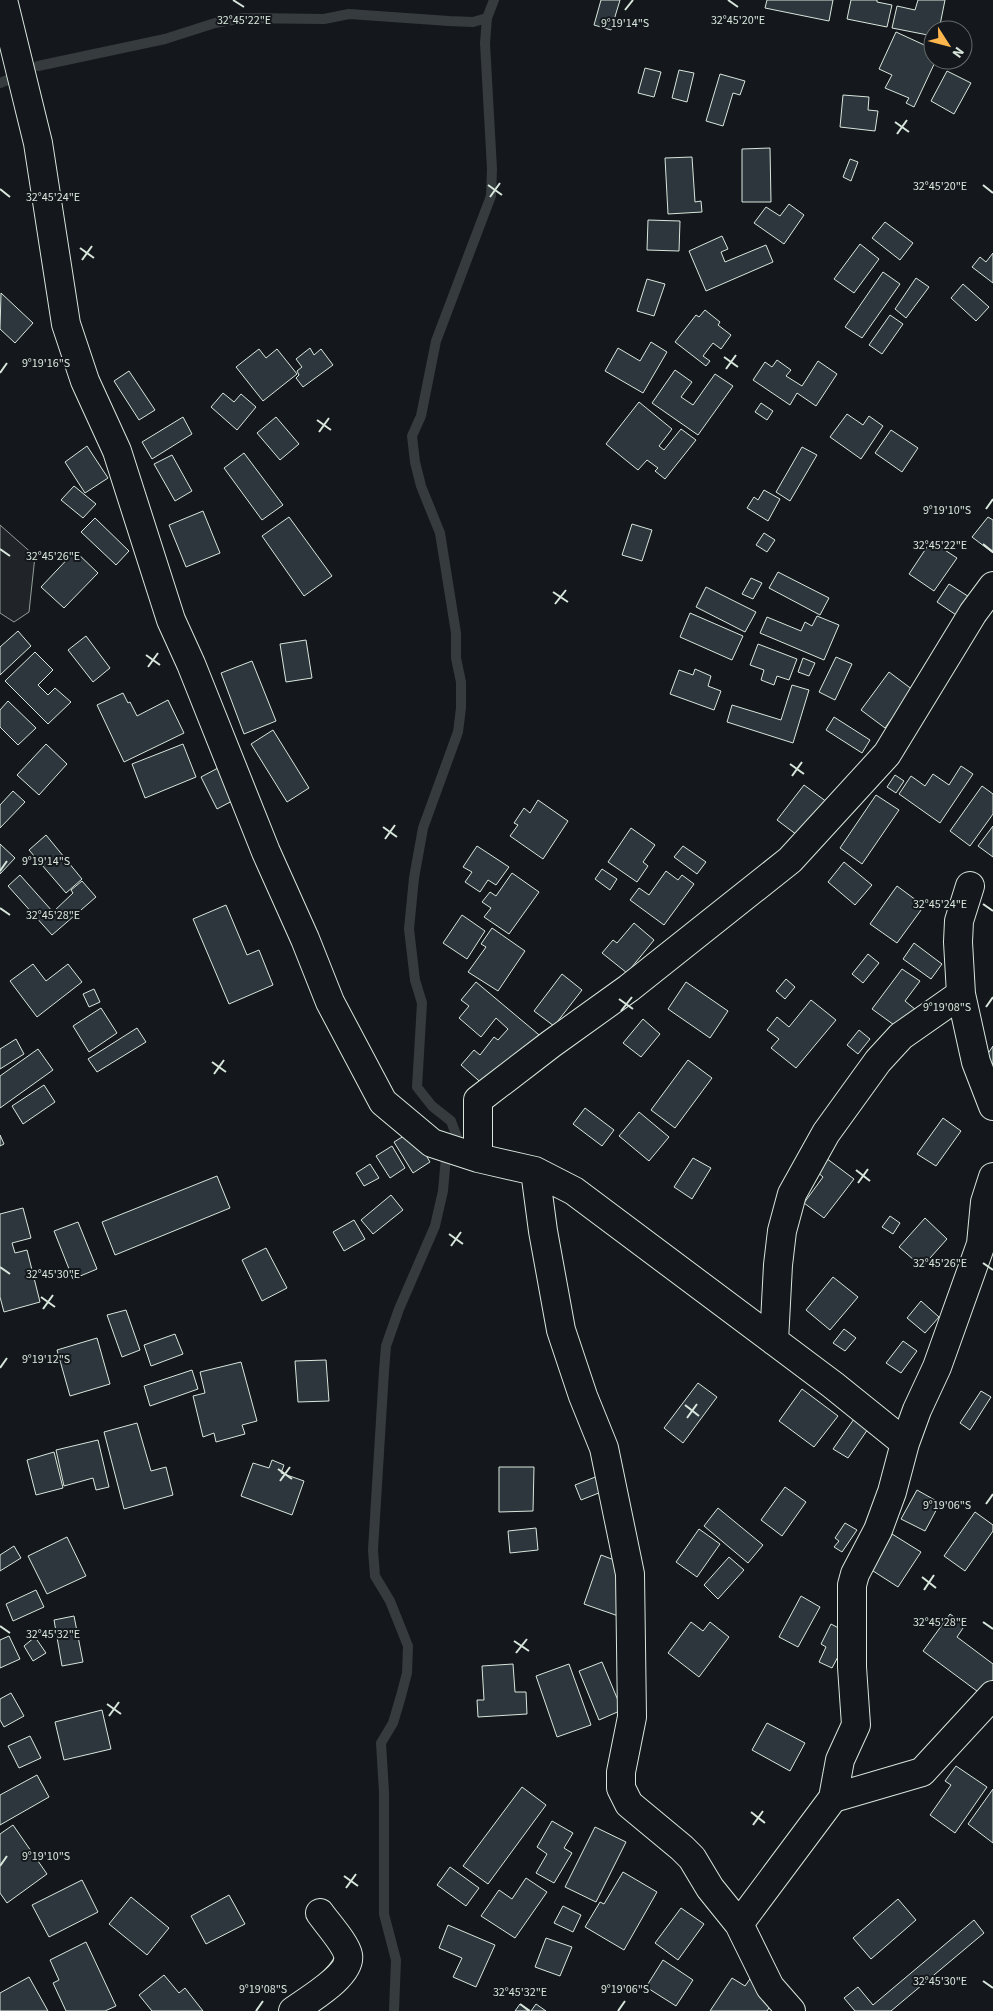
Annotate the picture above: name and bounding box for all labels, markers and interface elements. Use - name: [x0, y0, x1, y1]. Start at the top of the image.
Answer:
- text: 32°45'22"E: [217, 12, 271, 29]
- text: 32°45'20"E: [711, 12, 765, 29]
- text: 9°19'14"S: [601, 15, 649, 32]
- north arrow: [923, 20, 973, 70]
- text: N: [947, 42, 969, 62]
- text: 32°45'20"E: [913, 178, 967, 195]
- text: 32°45'24"E: [26, 189, 80, 206]
- text: 9°19'16"S: [22, 355, 70, 372]
- text: 9°19'10"S: [923, 502, 971, 519]
- text: 32°45'22"E: [913, 537, 967, 554]
- text: 32°45'26"E: [26, 548, 80, 565]
- text: 9°19'14"S: [22, 853, 70, 870]
- text: 32°45'24"E: [913, 896, 967, 913]
- text: 32°45'28"E: [26, 907, 80, 924]
- text: 9°19'08"S: [923, 999, 971, 1016]
- text: 32°45'26"E: [913, 1255, 967, 1272]
- text: 32°45'30"E: [26, 1266, 80, 1283]
- text: 9°19'12"S: [22, 1351, 70, 1368]
- text: 9°19'06"S: [923, 1497, 971, 1514]
- text: 32°45'28"E: [913, 1614, 967, 1631]
- text: 32°45'32"E: [26, 1626, 80, 1643]
- text: 9°19'10"S: [22, 1848, 70, 1865]
- text: 32°45'30"E: [913, 1973, 967, 1990]
- text: 9°19'08"S: [239, 1981, 287, 1998]
- text: 9°19'06"S: [601, 1981, 649, 1998]
- text: 32°45'32"E: [493, 1984, 547, 2001]

